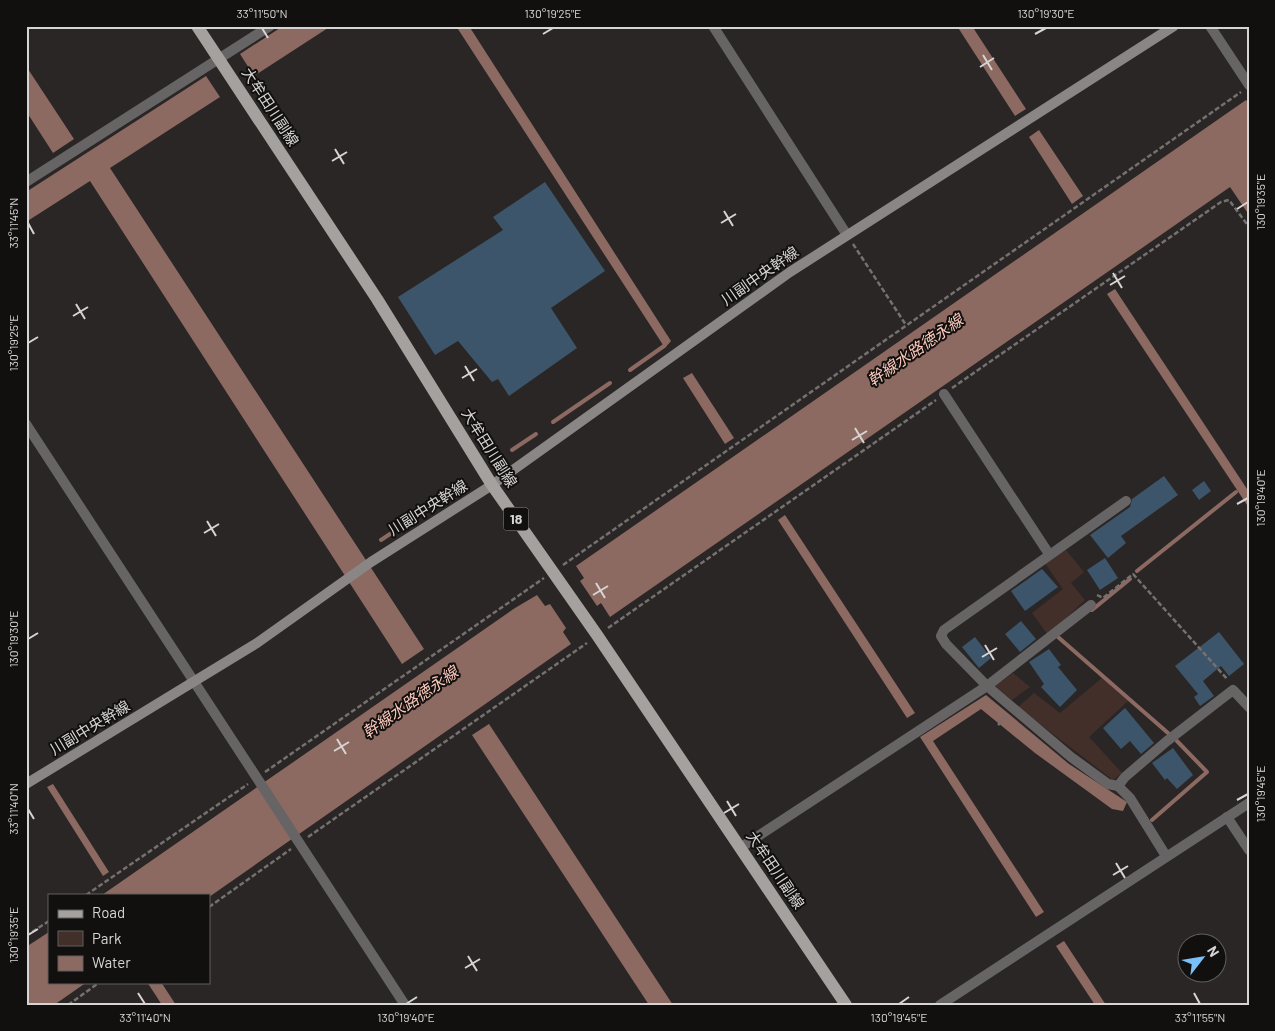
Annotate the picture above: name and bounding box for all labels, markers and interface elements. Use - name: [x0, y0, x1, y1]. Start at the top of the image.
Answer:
- text: 33°11'50"N: [236, 6, 288, 20]
- text: 130°19'25"E: [525, 6, 581, 20]
- text: 130°19'30"E: [1017, 6, 1075, 20]
- street label: 大牟田川副線: [239, 64, 303, 149]
- text: 130°19'35"E: [1253, 174, 1267, 230]
- text: 33°11'45"N: [6, 198, 20, 248]
- street label: 川副中央幹線: [717, 242, 801, 308]
- water label: 幹線水路徳永線: [863, 309, 968, 389]
- text: 130°19'25"E: [6, 315, 20, 371]
- street label: 大牟田川副線: [458, 405, 521, 490]
- text: 130°19'40"E: [1253, 469, 1267, 527]
- street label: 川副中央幹線: [385, 476, 470, 539]
- road number: 18: [504, 508, 528, 530]
- text: 130°19'30"E: [6, 610, 20, 668]
- water label: 幹線水路徳永線: [358, 661, 463, 741]
- street label: 川副中央幹線: [46, 696, 133, 758]
- text: 130°19'45"E: [1253, 766, 1267, 822]
- text: 33°11'40"N: [6, 783, 20, 835]
- street label: 大牟田川副線: [743, 827, 808, 912]
- legend: [48, 894, 210, 984]
- text: Road: [92, 903, 125, 921]
- text: 130°19'35"E: [6, 907, 20, 963]
- text: Park: [92, 929, 122, 947]
- north arrow: [1178, 934, 1228, 984]
- text: N: [1204, 943, 1223, 959]
- text: Water: [92, 953, 131, 971]
- text: 33°11'40"N: [119, 1010, 171, 1024]
- text: 130°19'40"E: [377, 1010, 435, 1024]
- text: 130°19'45"E: [871, 1010, 927, 1024]
- text: 33°11'55"N: [1175, 1010, 1225, 1024]

